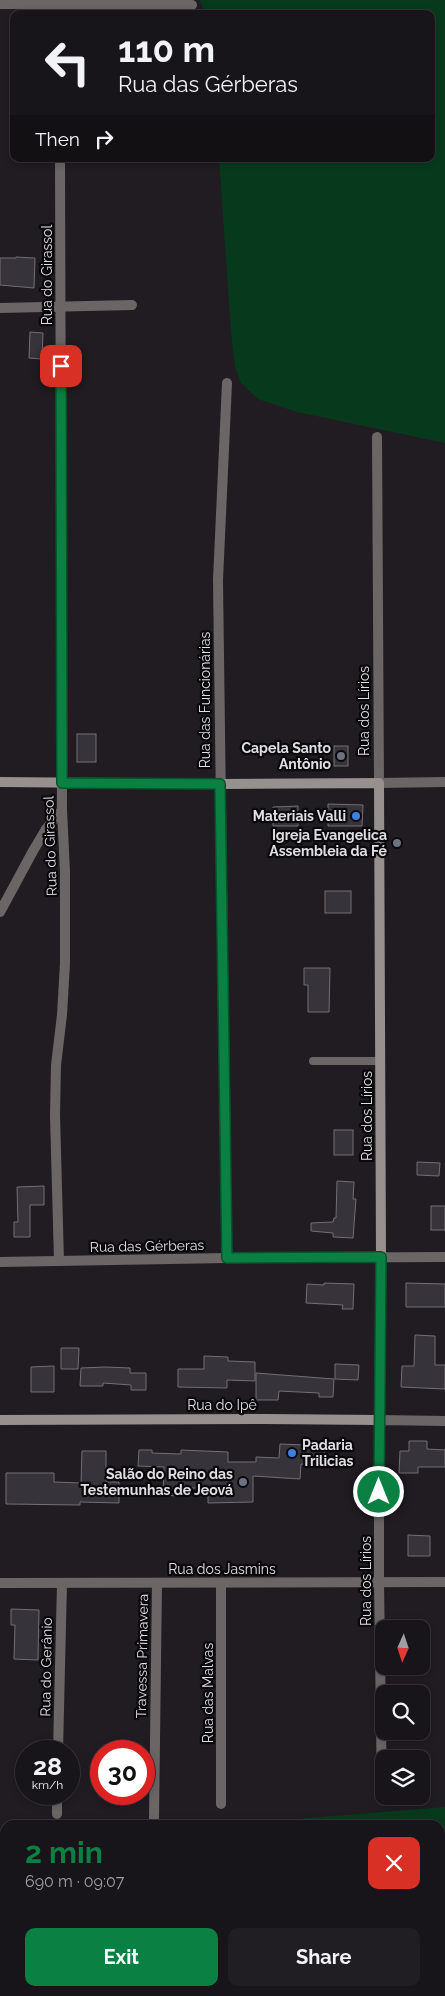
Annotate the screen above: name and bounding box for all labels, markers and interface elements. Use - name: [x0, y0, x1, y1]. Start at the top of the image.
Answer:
- text: 110 m: [118, 29, 215, 70]
- icon: left: [35, 30, 100, 95]
- text: Rua das Gérberas: [118, 71, 298, 97]
- icon: right: [90, 125, 118, 153]
- text: Then: [35, 128, 80, 150]
- street label: Rua do Girassol: [39, 225, 55, 325]
- pin: [40, 345, 82, 387]
- icon: arrive: [47, 352, 75, 380]
- street label: Rua das Funcionárias: [197, 631, 213, 768]
- street label: Rua dos Lírios: [356, 666, 372, 756]
- place label: Capela Santo Antônio: [241, 740, 332, 772]
- marker: Capela Santo Antônio: [335, 750, 347, 762]
- street label: Rua do Girassol: [40, 795, 60, 896]
- place label: Materiais Valli: [253, 808, 346, 824]
- marker: Materiais Valli: [350, 810, 362, 822]
- place label: Igreja Evangelica Assembleia da Fé: [269, 827, 388, 859]
- marker: Igreja Evangelica Assembleia da Fé: [391, 837, 403, 849]
- street label: Rua dos Lírios: [359, 1071, 375, 1161]
- street label: Rua das Gérberas: [90, 1237, 205, 1255]
- street label: Rua do Ipê: [187, 1397, 257, 1413]
- place label: Padaria Trilicias: [302, 1437, 353, 1469]
- marker: Padaria Trilicias: [286, 1447, 298, 1459]
- position arrow: [352, 1465, 404, 1517]
- place label: Salão do Reino das Testemunhas de Jeová: [81, 1466, 233, 1498]
- marker: Salão do Reino das Testemunhas de Jeová: [237, 1476, 249, 1488]
- street label: Rua dos Lírios: [358, 1536, 374, 1626]
- street label: Rua dos Jasmins: [168, 1561, 276, 1577]
- street label: Travessa Primavera: [133, 1594, 151, 1718]
- street label: Rua do Gerânio: [37, 1617, 55, 1717]
- north arrow: [375, 1620, 430, 1675]
- map controls: [375, 1620, 430, 1805]
- street label: Rua das Malvas: [200, 1643, 216, 1743]
- button: search: [375, 1685, 430, 1740]
- speed limit sign: 30: [90, 1740, 155, 1805]
- button: layers: [375, 1750, 430, 1805]
- text: 28: [33, 1751, 62, 1781]
- text: km/h: [32, 1778, 63, 1792]
- text: 2 min: [25, 1835, 103, 1870]
- button: close: [368, 1837, 420, 1889]
- text: 690 m · 09:07: [25, 1872, 124, 1891]
- button: Exit: [25, 1928, 218, 1986]
- button: Share: [228, 1928, 420, 1986]

